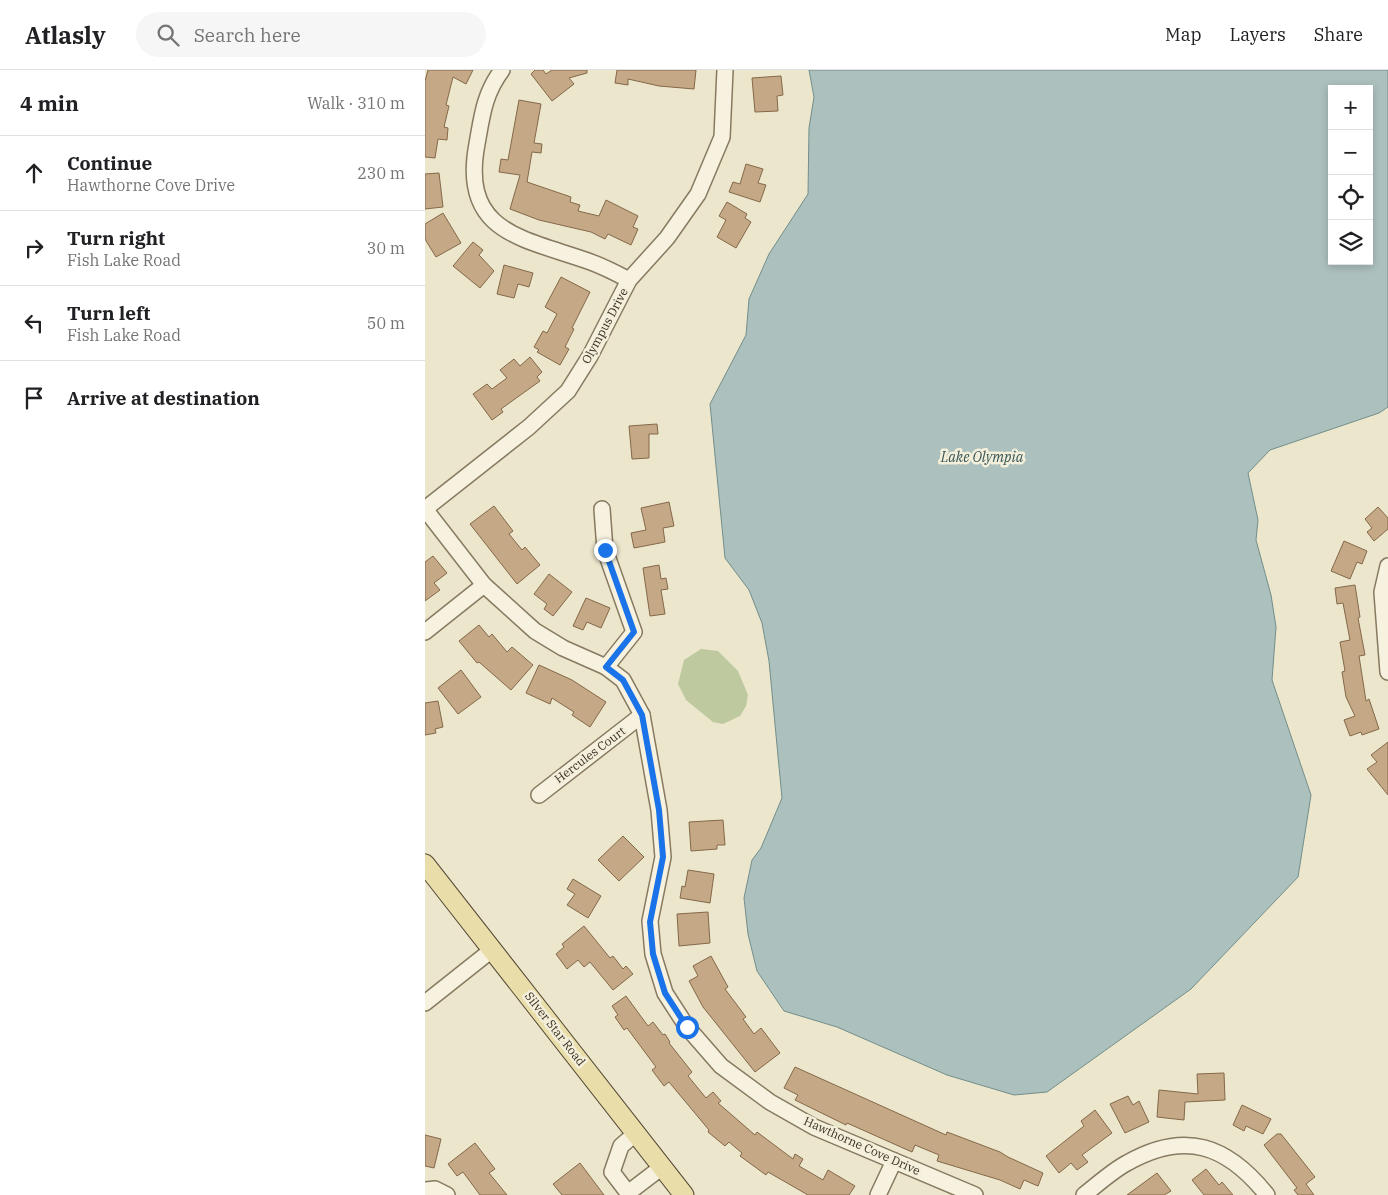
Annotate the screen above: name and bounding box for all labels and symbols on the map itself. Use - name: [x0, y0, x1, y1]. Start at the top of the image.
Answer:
- street label: Olympus Drive: [578, 285, 631, 366]
- water label: Lake Olympia: [940, 448, 1024, 466]
- route end: [594, 539, 617, 562]
- street label: Hercules Court: [551, 723, 628, 786]
- street label: Silver Star Road: [522, 989, 589, 1069]
- route start: [676, 1016, 699, 1039]
- street label: Hawthorne Cove Drive: [802, 1113, 923, 1178]

